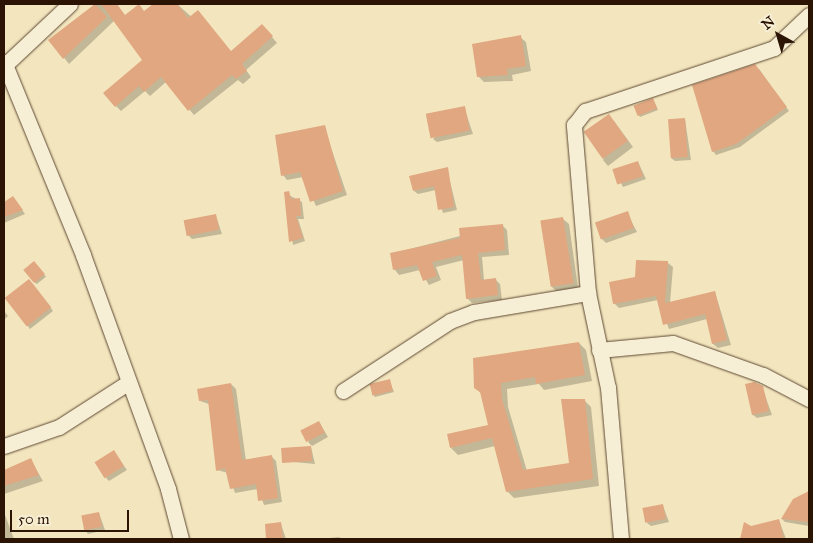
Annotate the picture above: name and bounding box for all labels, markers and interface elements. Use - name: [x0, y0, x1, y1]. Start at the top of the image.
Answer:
- north arrow: [753, 10, 803, 60]
- text: N: [758, 13, 778, 33]
- scale bar: [12, 500, 131, 532]
- text: 50 m: [18, 510, 50, 528]

